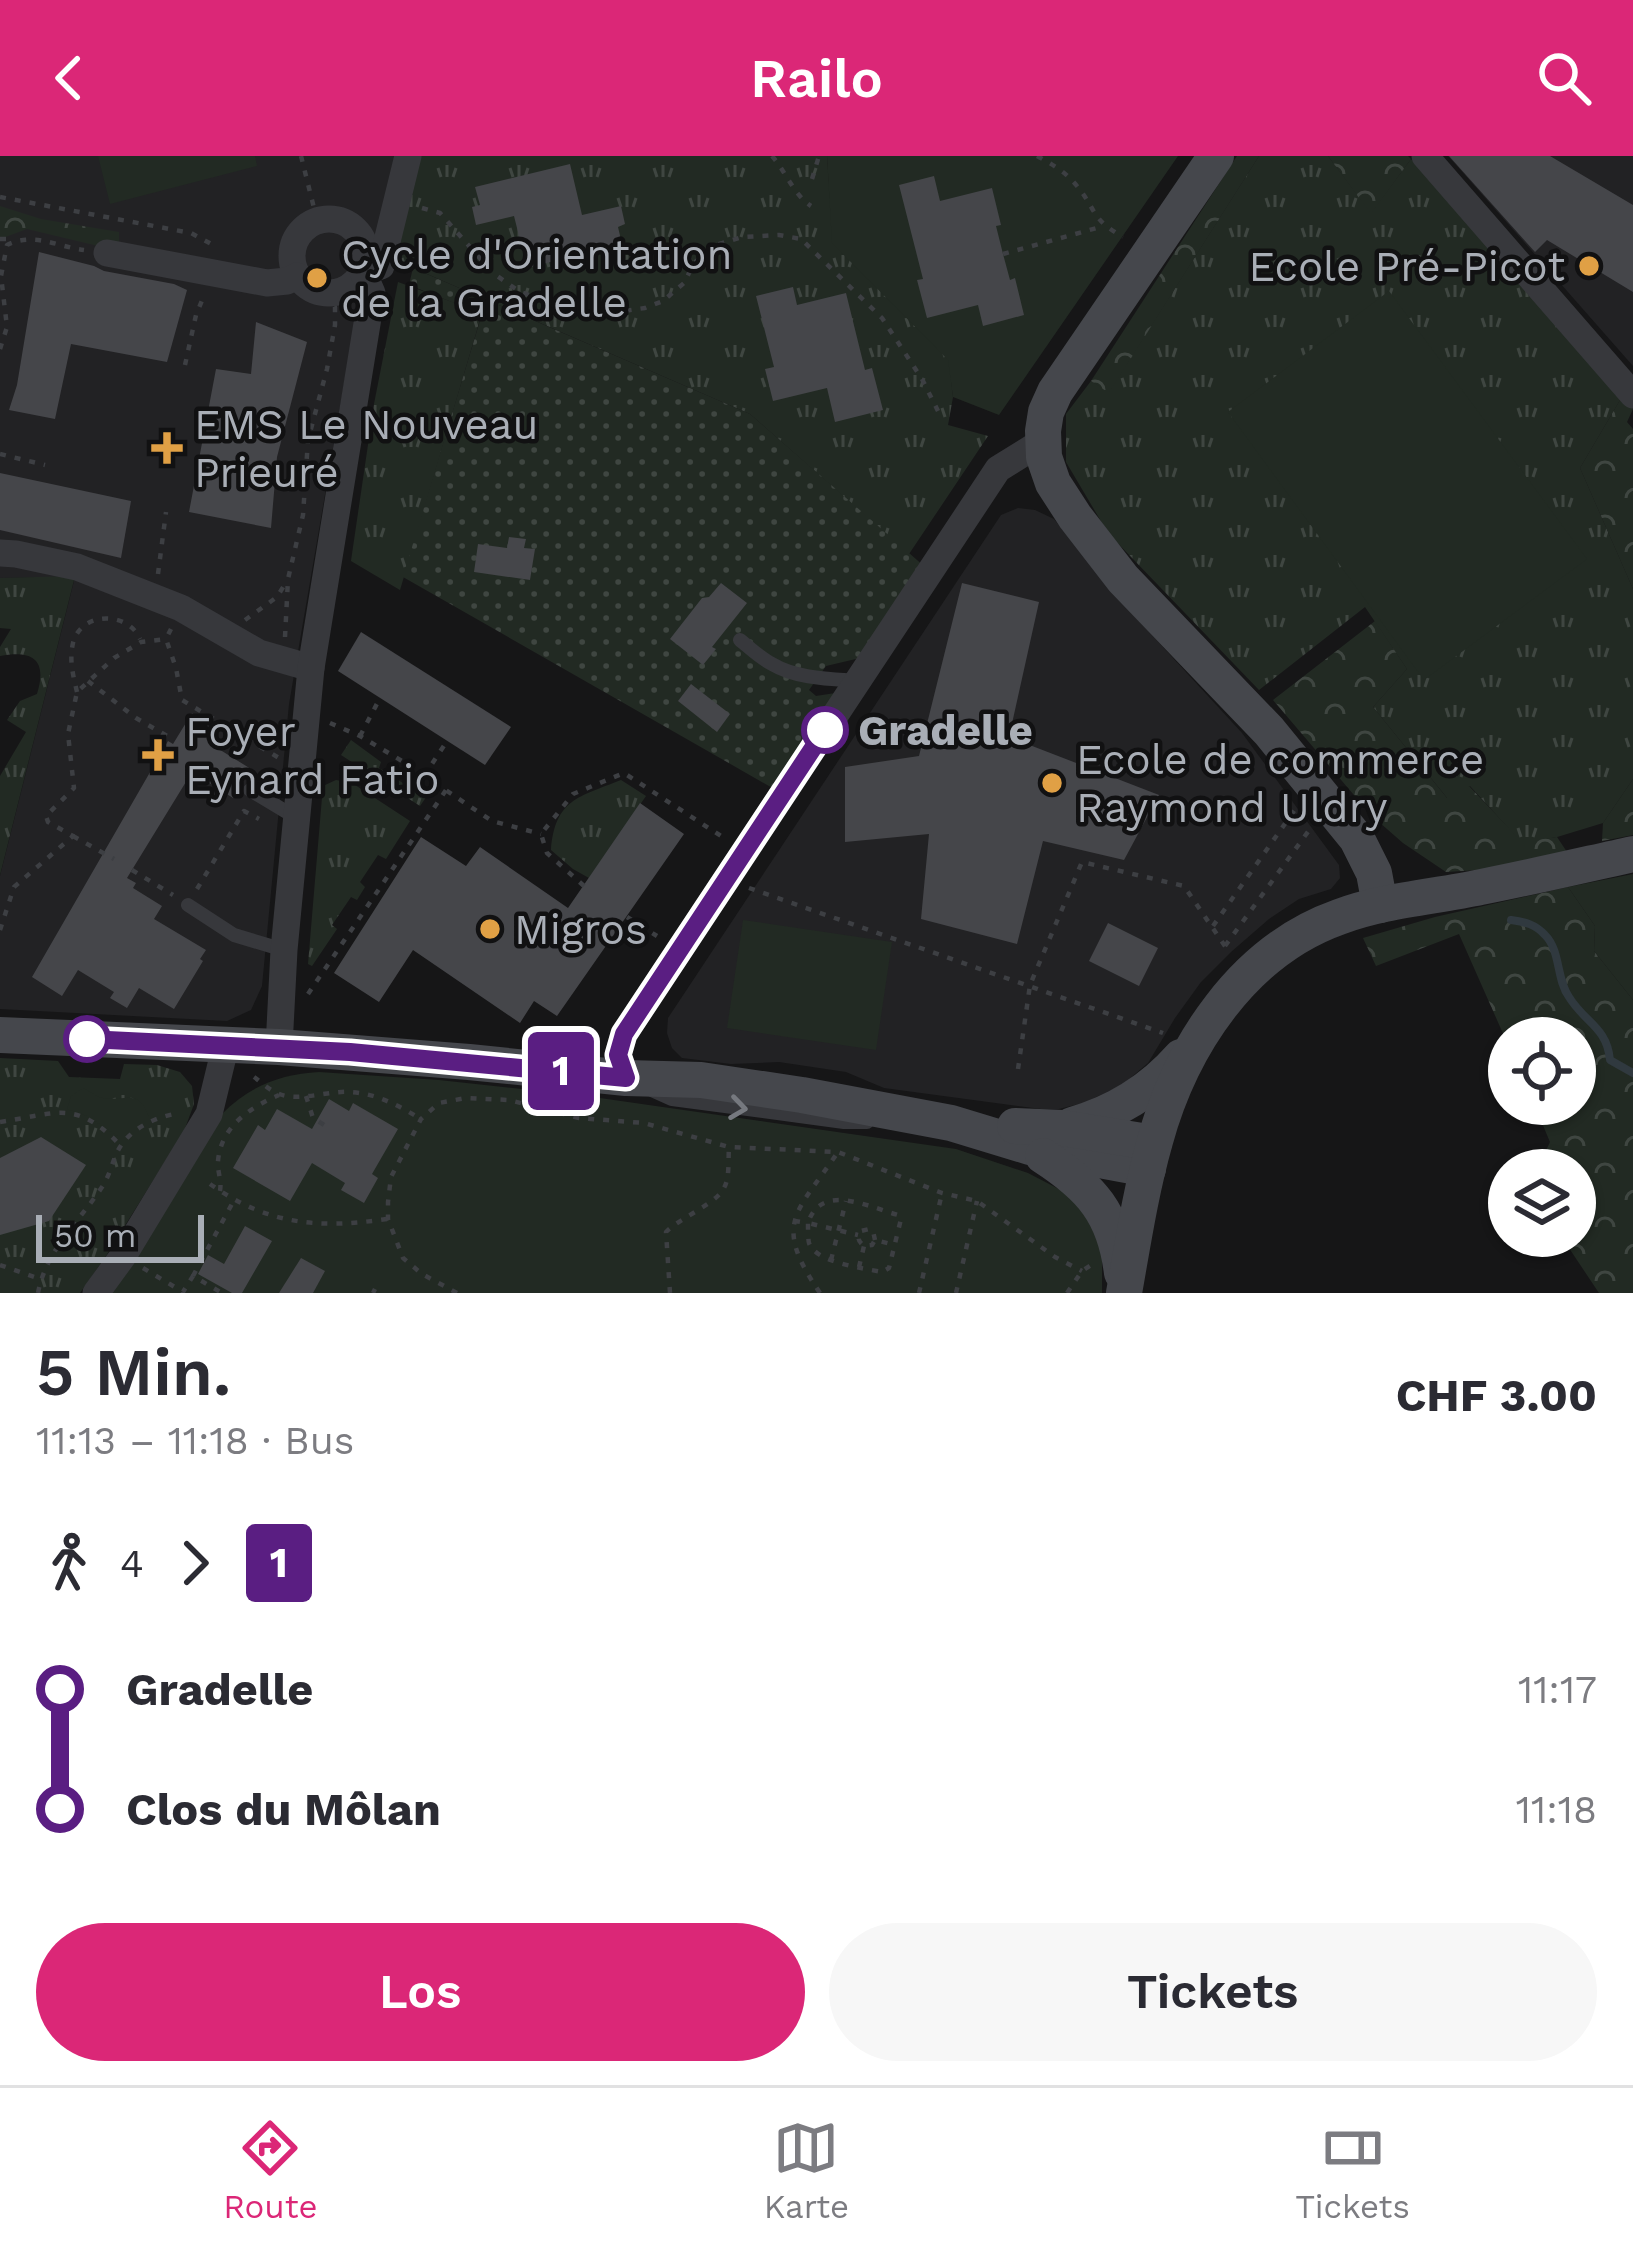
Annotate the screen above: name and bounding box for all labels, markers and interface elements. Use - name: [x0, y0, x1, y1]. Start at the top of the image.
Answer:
- icon: back: [36, 45, 102, 111]
- icon: search: [1531, 45, 1597, 111]
- text: Railo: [750, 47, 883, 110]
- place label: Cycle d'Orientation de la Gradelle: [341, 230, 733, 327]
- place label: Ecole Pré-Picot: [1248, 242, 1565, 291]
- marker: Ecole Pré-Picot: [1576, 253, 1602, 279]
- marker: Cycle d'Orientation de la Gradelle: [304, 265, 330, 291]
- place label: EMS Le Nouveau Prieuré: [194, 400, 538, 497]
- marker: EMS Le Nouveau Prieuré: [151, 432, 183, 464]
- place label: Gradelle: [858, 706, 1033, 755]
- place label: Foyer Eynard Fatio: [185, 707, 439, 804]
- marker: Gradelle: [803, 708, 847, 752]
- place label: Ecole de commerce Raymond Uldry: [1076, 735, 1484, 832]
- marker: Foyer Eynard Fatio: [142, 739, 174, 771]
- marker: Ecole de commerce Raymond Uldry: [1039, 770, 1065, 796]
- place label: Migros: [514, 905, 647, 954]
- marker: Migros: [477, 916, 503, 942]
- unlabelled marker: [65, 1017, 109, 1061]
- map controls: [1488, 1017, 1596, 1257]
- button: locate: [1488, 1017, 1596, 1125]
- line badge: 1: [522, 1032, 600, 1110]
- text: 1: [552, 1046, 570, 1095]
- one-way arrow: [728, 1094, 747, 1120]
- button: layers: [1488, 1149, 1596, 1257]
- scale bar: [36, 1209, 204, 1262]
- text: 50 m: [54, 1216, 136, 1255]
- text: 5 Min.: [36, 1334, 231, 1411]
- text: CHF 3.00: [1396, 1369, 1597, 1422]
- text: 11:13 – 11:18 · Bus: [36, 1418, 354, 1463]
- icon: walk: [36, 1530, 102, 1596]
- icon: forward: [162, 1530, 228, 1596]
- text: 1: [270, 1538, 288, 1587]
- text: 4: [120, 1541, 144, 1586]
- text: Gradelle: [126, 1663, 313, 1716]
- text: 11:17: [1518, 1667, 1597, 1712]
- text: Clos du Môlan: [126, 1783, 441, 1836]
- text: 11:18: [1516, 1787, 1597, 1832]
- button: Los: [36, 1923, 805, 2061]
- button: Tickets: [829, 1923, 1597, 2061]
- tab: Route: [223, 2115, 318, 2226]
- tab: Karte: [764, 2115, 849, 2226]
- tab: Tickets: [1295, 2115, 1410, 2226]

